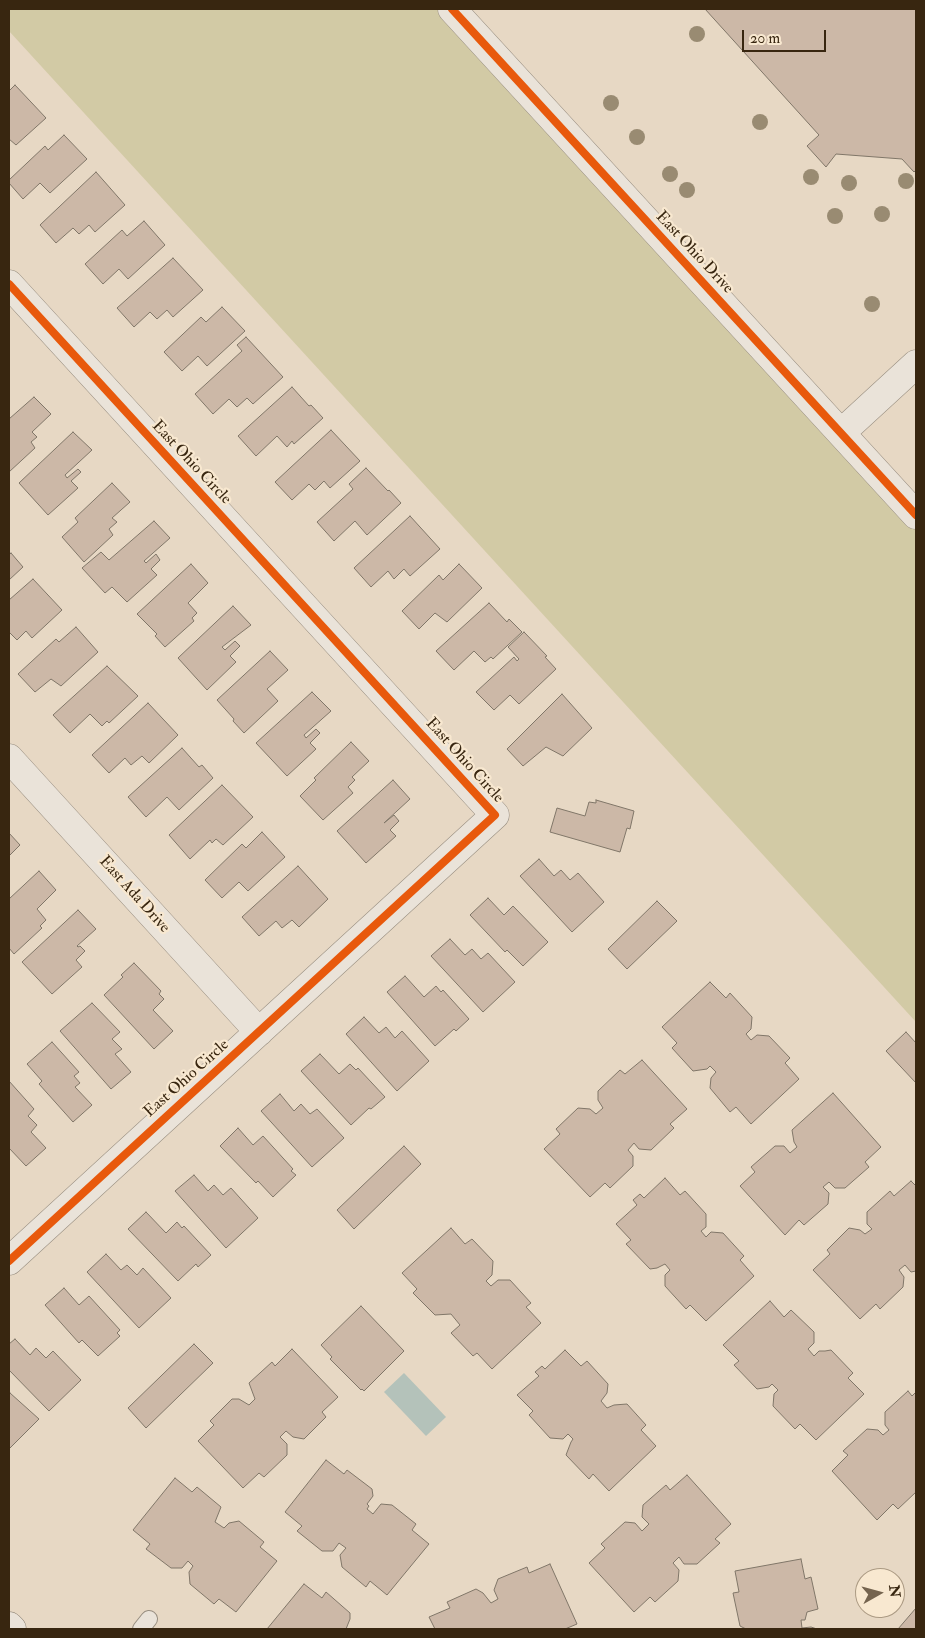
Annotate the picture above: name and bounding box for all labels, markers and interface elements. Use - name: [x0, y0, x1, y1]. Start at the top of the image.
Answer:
- scale bar: [745, 20, 829, 52]
- text: 20 m: [750, 29, 780, 48]
- street label: East Ohio Drive: [651, 208, 737, 298]
- street label: East Ohio Circle: [147, 417, 235, 509]
- street label: East Ohio Circle: [421, 715, 507, 807]
- street label: East Ada Drive: [94, 853, 174, 937]
- street label: East Ohio Circle: [141, 1036, 233, 1122]
- north arrow: [855, 1568, 905, 1618]
- text: N: [885, 1584, 904, 1598]

